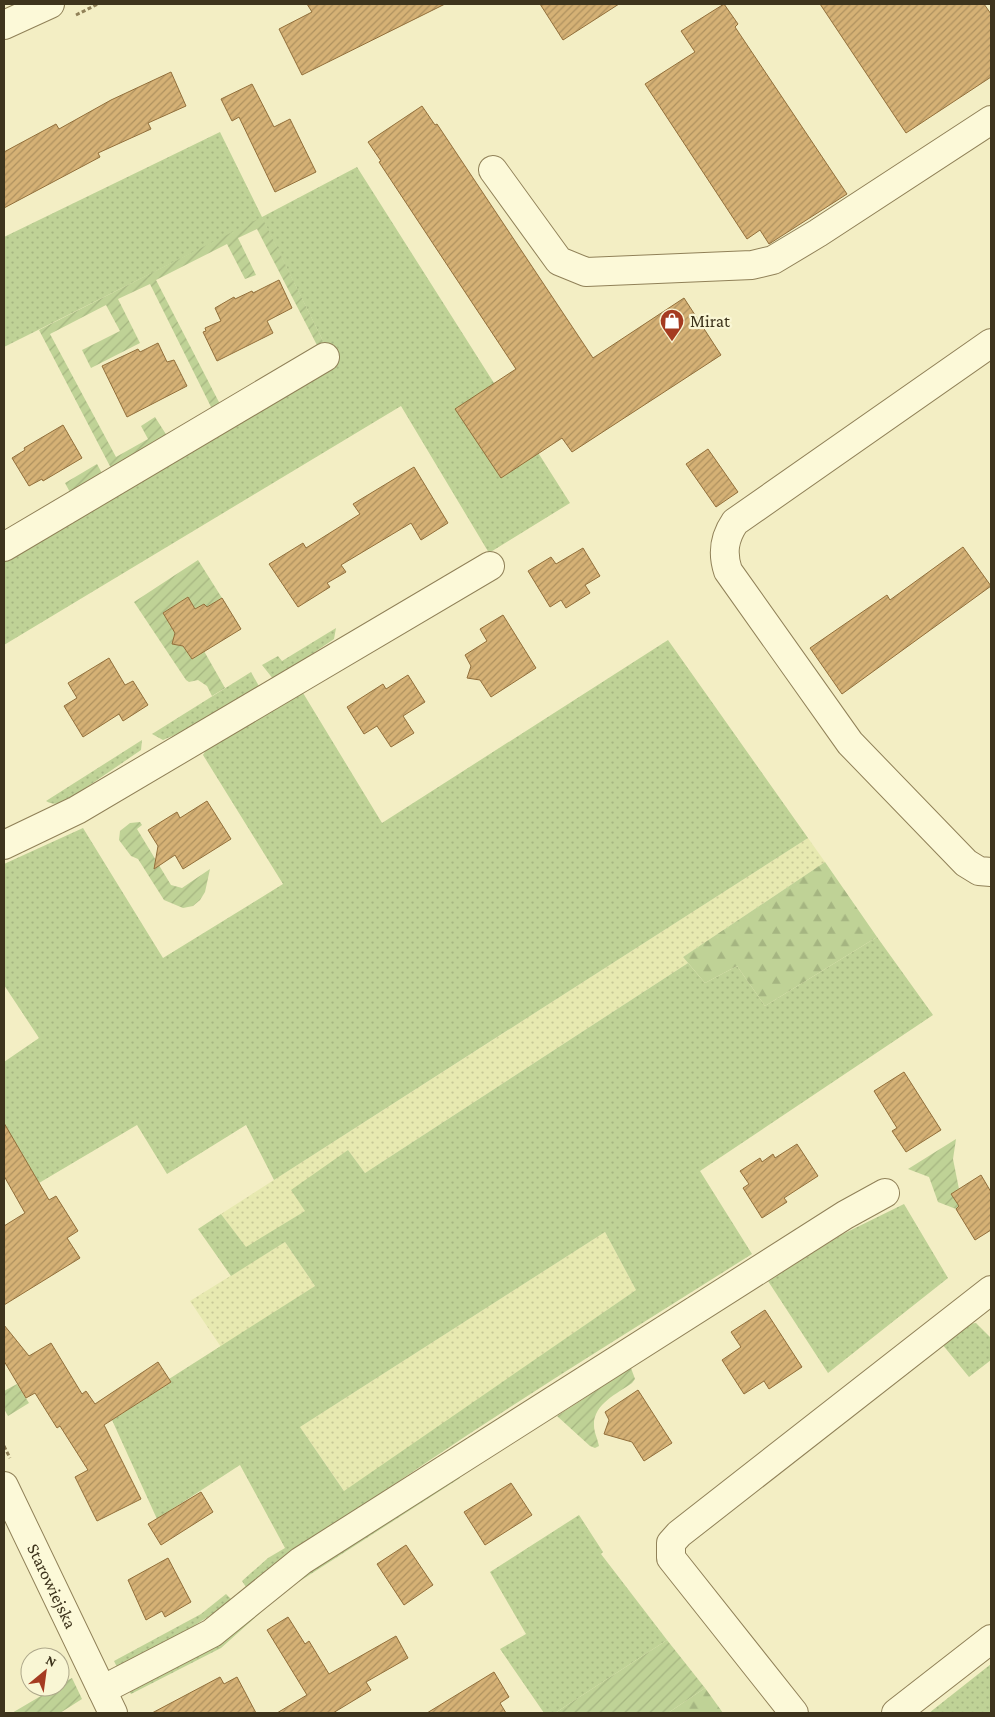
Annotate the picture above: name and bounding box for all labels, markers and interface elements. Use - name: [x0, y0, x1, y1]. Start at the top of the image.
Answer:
- shop icon: Mirat: [659, 308, 685, 342]
- place label: Mirat: [690, 311, 731, 331]
- street label: Starowiejska: [23, 1540, 81, 1632]
- north arrow: [20, 1647, 70, 1697]
- text: N: [43, 1651, 60, 1670]

